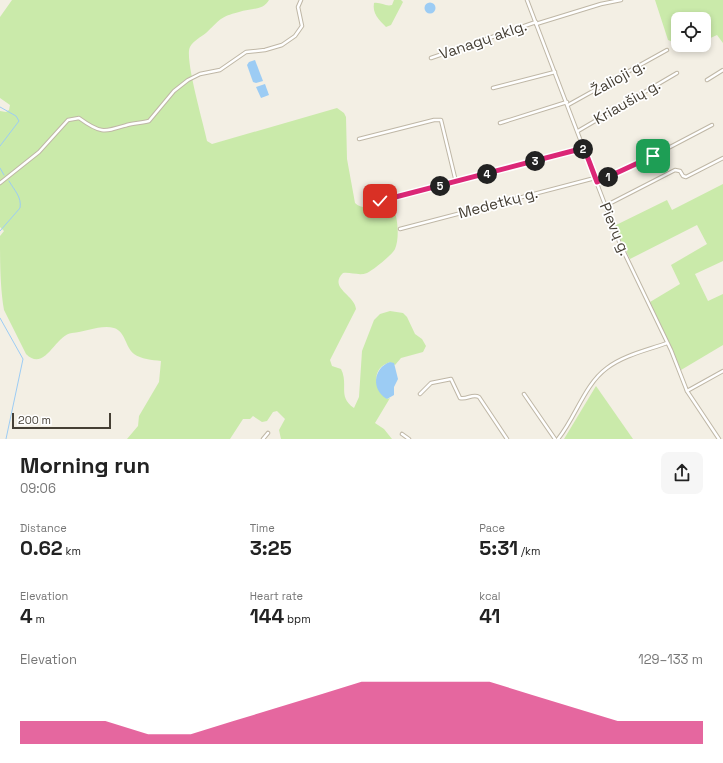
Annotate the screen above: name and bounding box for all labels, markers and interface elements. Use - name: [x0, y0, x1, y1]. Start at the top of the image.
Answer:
- map controls: [671, 12, 711, 52]
- button: locate: [671, 12, 711, 52]
- street label: Vanagų aklg.: [437, 16, 529, 63]
- street label: Žalioji g.: [588, 55, 648, 100]
- street label: Kriaušių g.: [590, 75, 664, 128]
- pin: 2: [573, 139, 593, 159]
- pin: [636, 139, 670, 173]
- text: 2: [580, 142, 586, 156]
- icon: arrive: [642, 145, 664, 167]
- pin: 3: [525, 151, 545, 171]
- text: 3: [532, 154, 538, 168]
- pin: 4: [477, 164, 497, 184]
- text: 4: [484, 167, 491, 181]
- pin: 1: [598, 167, 618, 187]
- text: 1: [606, 170, 610, 184]
- pin: 5: [430, 176, 450, 196]
- text: 5: [437, 179, 443, 193]
- street label: Medetkų g.: [456, 183, 540, 222]
- pin: [363, 184, 397, 218]
- icon: check: [369, 190, 391, 212]
- street label: Pievų g.: [596, 199, 635, 258]
- scale bar: [12, 411, 111, 430]
- text: 200 m: [18, 413, 51, 427]
- text: Morning run: [20, 451, 150, 479]
- button: share: [661, 452, 703, 494]
- text: 09:06: [20, 480, 56, 497]
- text: Distance: [20, 521, 67, 535]
- text: Time: [250, 521, 275, 535]
- text: Pace: [479, 521, 505, 535]
- text: 0.62: [20, 535, 63, 561]
- text: 3:25: [250, 535, 292, 561]
- text: 5:31: [479, 535, 518, 561]
- text: km: [63, 544, 81, 558]
- text: /km: [518, 544, 540, 558]
- text: Elevation: [20, 589, 68, 603]
- text: Heart rate: [250, 589, 303, 603]
- text: kcal: [479, 589, 501, 603]
- text: 4: [20, 603, 33, 629]
- text: 144: [250, 603, 284, 629]
- text: 41: [479, 603, 500, 629]
- text: m: [33, 612, 45, 626]
- text: bpm: [284, 612, 311, 626]
- text: Elevation: [20, 651, 77, 668]
- text: 129–133 m: [638, 651, 703, 668]

